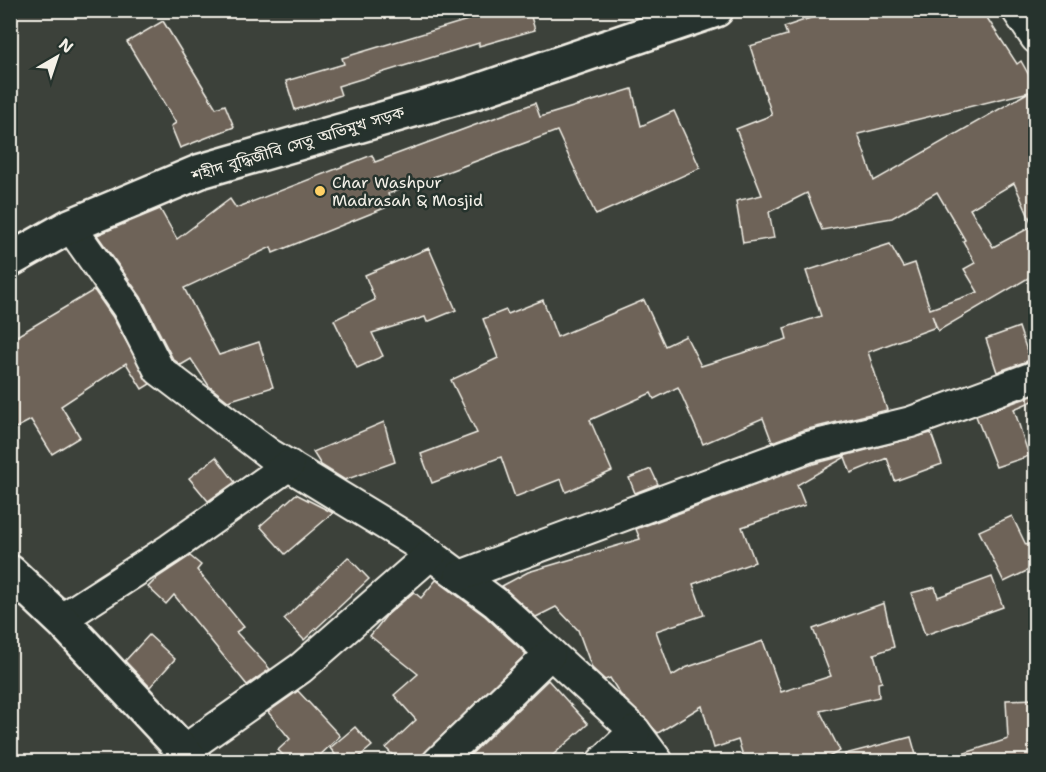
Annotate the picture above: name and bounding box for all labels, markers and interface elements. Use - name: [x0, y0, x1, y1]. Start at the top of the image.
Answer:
- north arrow: [27, 27, 87, 87]
- text: N: [55, 34, 78, 58]
- street label: শহীদ বুদ্ধিজীবি সেতু অভিমুখ সড়ক: [188, 101, 408, 187]
- place label: Char Washpur Madrasah & Mosjid: [332, 172, 483, 211]
- marker: Char Washpur Madrasah & Mosjid: [313, 184, 327, 198]

